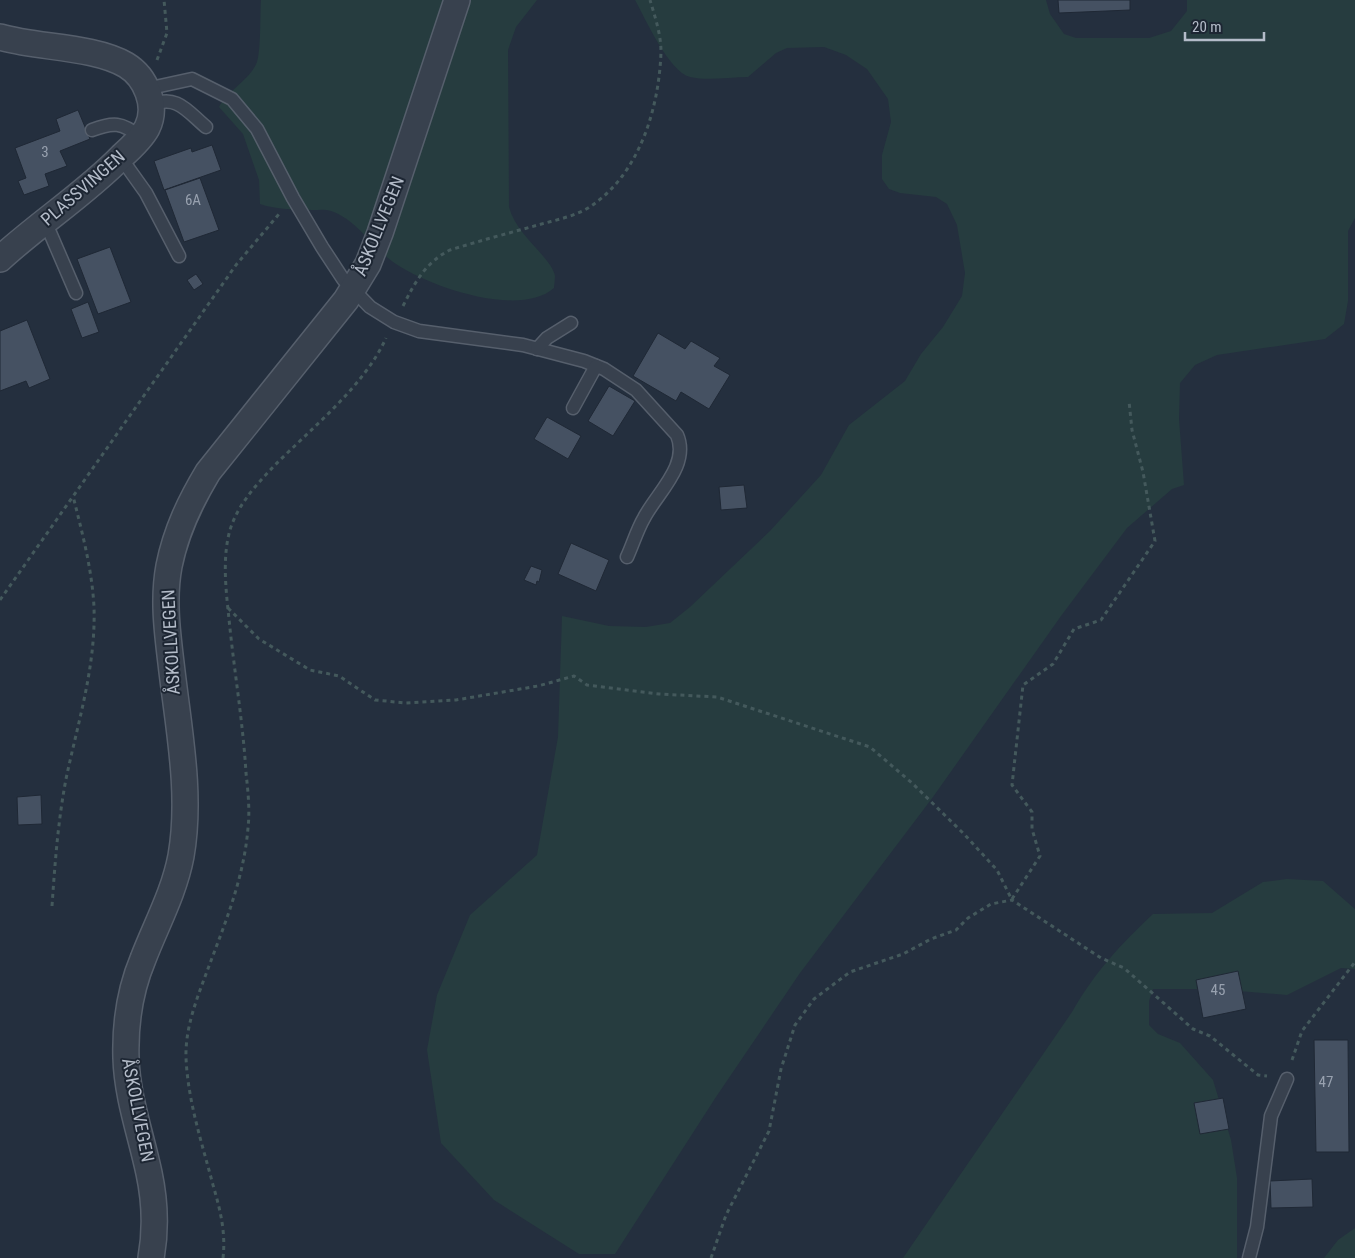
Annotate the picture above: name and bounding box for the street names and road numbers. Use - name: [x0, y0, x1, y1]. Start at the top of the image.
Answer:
- street label: PLASSVINGEN: [36, 146, 129, 230]
- street label: ÅSKOLLVEGEN: [348, 173, 408, 279]
- street label: ÅSKOLLVEGEN: [156, 589, 184, 695]
- street label: ÅSKOLLVEGEN: [118, 1056, 160, 1164]

